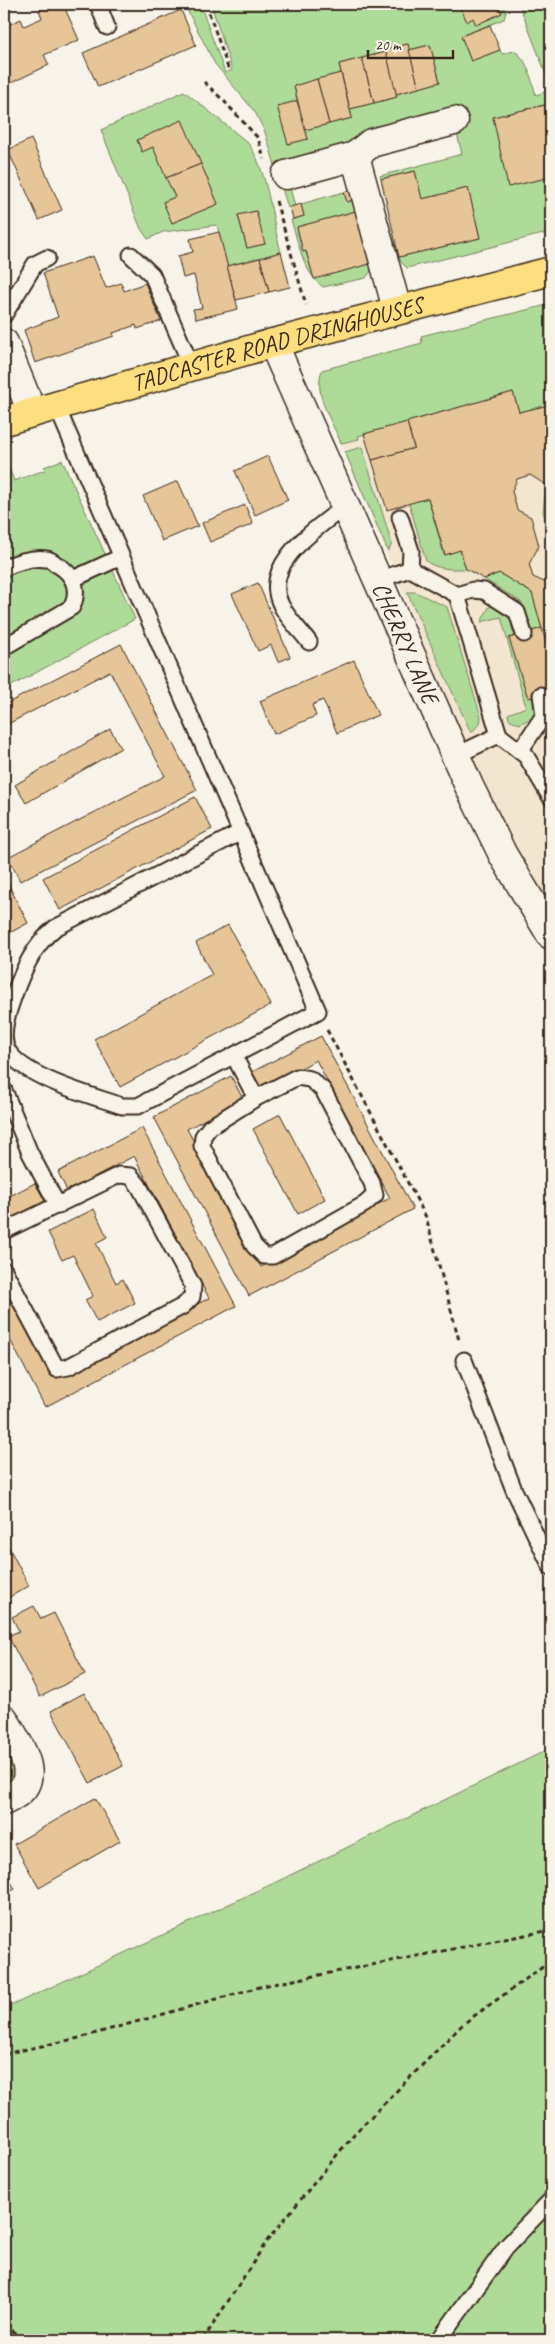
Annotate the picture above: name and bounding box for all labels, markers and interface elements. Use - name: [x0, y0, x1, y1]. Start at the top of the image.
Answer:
- scale bar: [368, 28, 452, 60]
- text: 20 m: [375, 36, 402, 55]
- street label: TADCASTER ROAD DRINGHOUSES: [128, 289, 430, 398]
- street label: CHERRY LANE: [366, 577, 447, 711]

